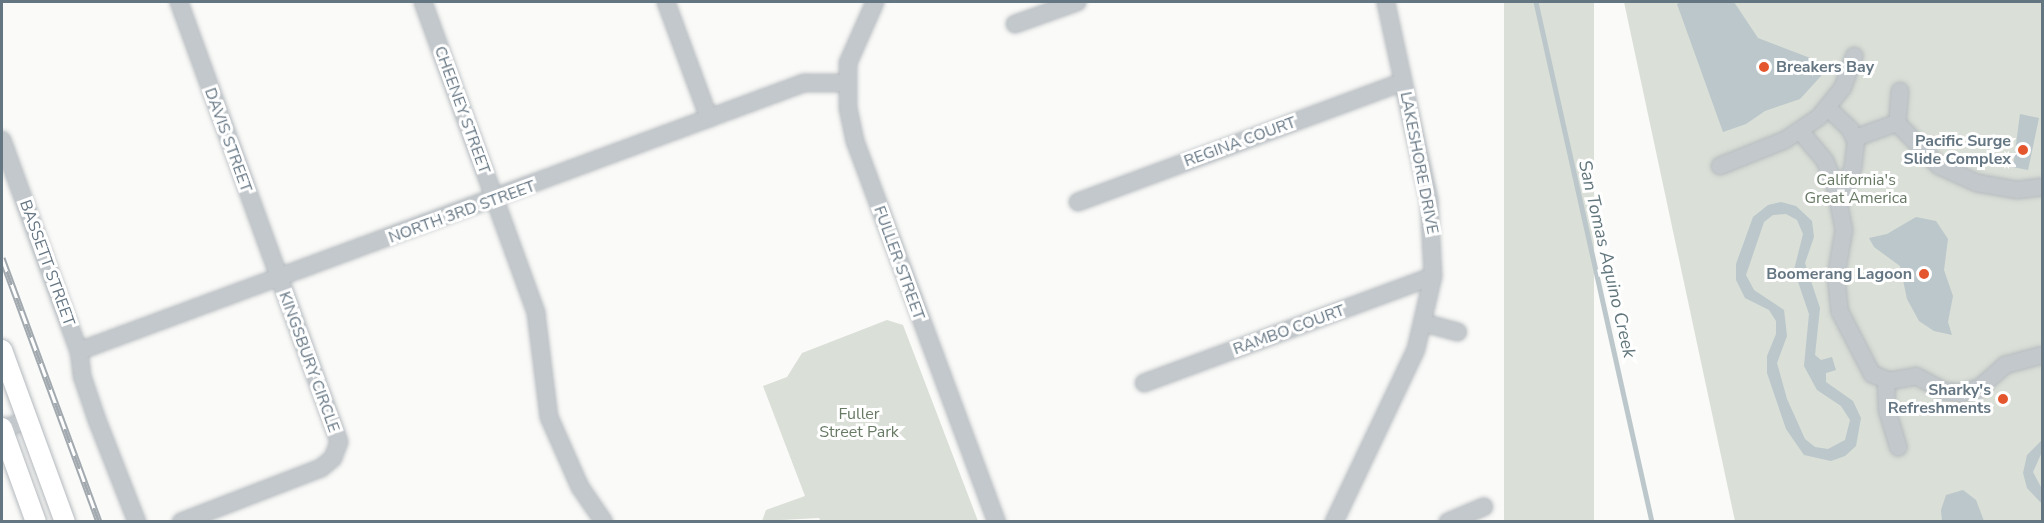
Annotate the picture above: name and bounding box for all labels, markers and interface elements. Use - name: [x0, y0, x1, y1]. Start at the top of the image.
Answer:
- street label: CHEENEY STREET: [430, 44, 494, 176]
- place label: Breakers Bay: [1776, 57, 1874, 77]
- marker: Breakers Bay: [1757, 60, 1771, 74]
- street label: DAVIS STREET: [200, 85, 256, 195]
- street label: LAKESHORE DRIVE: [1396, 90, 1442, 236]
- street label: REGINA COURT: [1181, 113, 1299, 171]
- place label: Pacific Surge Slide Complex: [1904, 131, 2011, 169]
- marker: Pacific Surge Slide Complex: [2016, 143, 2030, 157]
- water label: San Tomas Aquino Creek: [1574, 158, 1640, 360]
- park label: California's Great America: [1804, 170, 1908, 208]
- street label: NORTH 3RD STREET: [386, 177, 538, 247]
- street label: BASSETT STREET: [15, 197, 79, 329]
- street label: FULLER STREET: [869, 203, 929, 323]
- place label: Boomerang Lagoon: [1766, 264, 1912, 284]
- marker: Boomerang Lagoon: [1917, 267, 1931, 281]
- street label: KINGSBURY CIRCLE: [275, 289, 343, 435]
- street label: RAMBO COURT: [1231, 301, 1347, 359]
- place label: Sharky's Refreshments: [1888, 380, 1991, 418]
- marker: Sharky's Refreshments: [1996, 392, 2010, 406]
- park label: Fuller Street Park: [819, 404, 899, 442]

